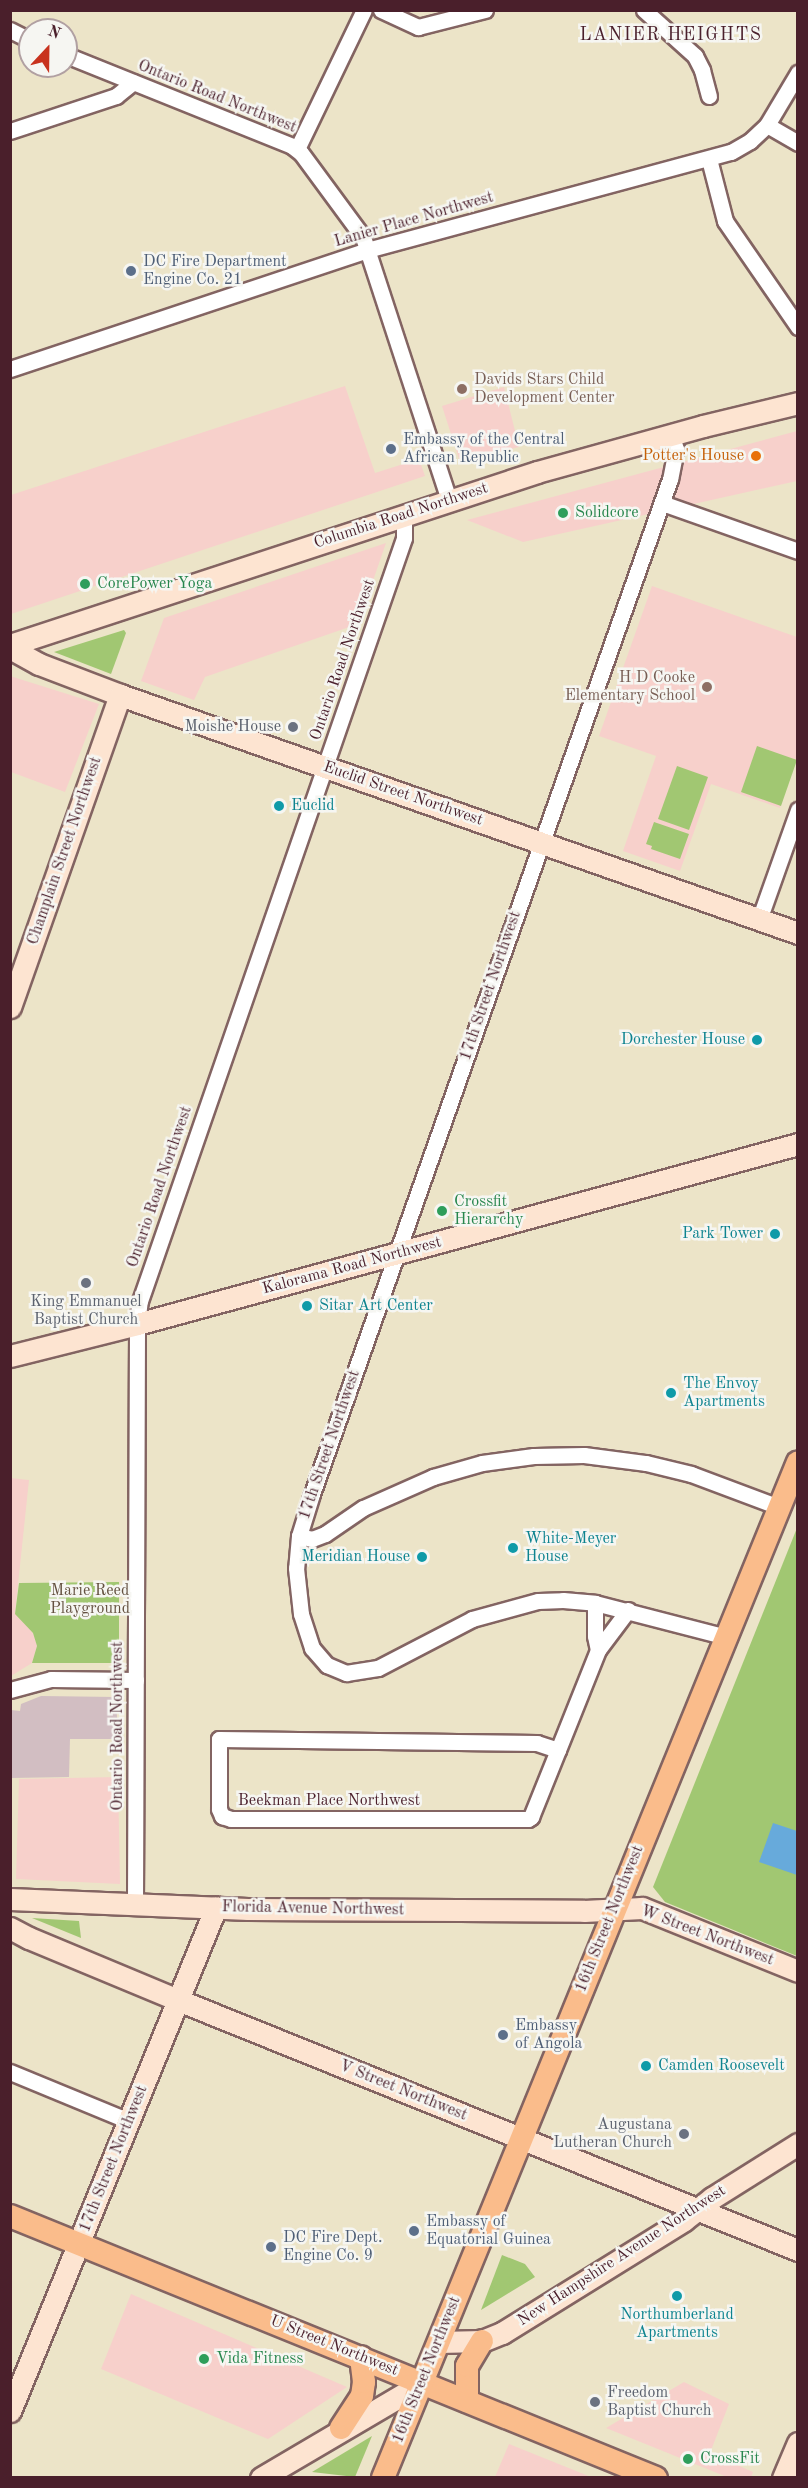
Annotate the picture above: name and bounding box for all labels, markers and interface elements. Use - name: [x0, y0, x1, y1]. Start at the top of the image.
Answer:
- north arrow: [18, 18, 78, 78]
- text: N: [45, 23, 63, 43]
- district label: LANIER HEIGHTS: [580, 24, 762, 46]
- street label: Ontario Road Northwest: [135, 56, 299, 138]
- street label: Lanier Place Northwest: [332, 188, 496, 252]
- place label: DC Fire Department Engine Co. 21: [143, 252, 287, 290]
- marker: DC Fire Department Engine Co. 21: [124, 264, 138, 278]
- place label: Davids Stars Child Development Center: [474, 370, 614, 408]
- marker: Davids Stars Child Development Center: [455, 382, 469, 396]
- place label: Embassy of the Central African Republic: [403, 430, 565, 468]
- marker: Embassy of the Central African Republic: [384, 442, 398, 456]
- place label: Potter's House: [642, 446, 744, 466]
- marker: Potter's House: [749, 449, 763, 463]
- street label: Columbia Road Northwest: [312, 479, 490, 553]
- place label: Solidcore: [575, 503, 639, 523]
- marker: Solidcore: [556, 506, 570, 520]
- place label: CorePower Yoga: [97, 574, 212, 594]
- marker: CorePower Yoga: [78, 577, 92, 591]
- street label: Ontario Road Northwest: [306, 577, 380, 743]
- place label: H D Cooke Elementary School: [565, 668, 695, 706]
- marker: H D Cooke Elementary School: [700, 680, 714, 694]
- place label: Moishe House: [184, 717, 281, 737]
- marker: Moishe House: [286, 720, 300, 734]
- street label: Champlain Street Northwest: [24, 754, 106, 948]
- street label: Euclid Street Northwest: [321, 758, 485, 830]
- place label: Euclid: [291, 796, 335, 816]
- marker: Euclid: [272, 799, 286, 813]
- street label: 17th Street Northwest: [456, 909, 526, 1063]
- place label: Dorchester House: [621, 1030, 745, 1050]
- marker: Dorchester House: [750, 1033, 764, 1047]
- street label: Ontario Road Northwest: [123, 1104, 197, 1270]
- place label: Crossfit Hierarchy: [454, 1192, 523, 1230]
- marker: Crossfit Hierarchy: [435, 1204, 449, 1218]
- place label: Park Tower: [682, 1224, 763, 1244]
- marker: Park Tower: [768, 1227, 782, 1241]
- street label: Kalorama Road Northwest: [260, 1233, 444, 1299]
- marker: King Emmanuel Baptist Church: [79, 1276, 93, 1290]
- place label: King Emmanuel Baptist Church: [30, 1292, 142, 1330]
- place label: Sitar Art Center: [319, 1296, 433, 1316]
- marker: Sitar Art Center: [300, 1299, 314, 1313]
- street label: 17th Street Northwest: [295, 1368, 365, 1522]
- place label: The Envoy Apartments: [683, 1374, 765, 1412]
- marker: The Envoy Apartments: [664, 1386, 678, 1400]
- place label: White-Meyer House: [525, 1529, 616, 1567]
- marker: White-Meyer House: [506, 1541, 520, 1555]
- place label: Meridian House: [301, 1547, 410, 1567]
- marker: Meridian House: [415, 1550, 429, 1564]
- park label: Marie Reed Playground: [50, 1581, 130, 1619]
- street label: Ontario Road Northwest: [108, 1641, 128, 1811]
- street label: Beekman Place Northwest: [238, 1791, 420, 1811]
- street label: 16th Street Northwest: [572, 1843, 648, 1995]
- street label: Florida Avenue Northwest: [222, 1898, 404, 1920]
- street label: W Street Northwest: [638, 1902, 776, 1970]
- place label: Embassy of Angola: [515, 2016, 582, 2054]
- marker: Embassy of Angola: [496, 2028, 510, 2042]
- place label: Camden Roosevelt: [658, 2056, 785, 2076]
- street label: V Street Northwest: [336, 2057, 470, 2125]
- marker: Camden Roosevelt: [639, 2059, 653, 2073]
- street label: 17th Street Northwest: [76, 2083, 152, 2235]
- place label: Augustana Lutheran Church: [553, 2115, 672, 2153]
- marker: Augustana Lutheran Church: [677, 2127, 691, 2141]
- street label: New Hampshire Avenue Northwest: [514, 2181, 730, 2331]
- place label: Embassy of Equatorial Guinea: [426, 2212, 551, 2250]
- marker: Embassy of Equatorial Guinea: [407, 2224, 421, 2238]
- place label: DC Fire Dept. Engine Co. 9: [283, 2228, 382, 2266]
- marker: DC Fire Dept. Engine Co. 9: [264, 2240, 278, 2254]
- marker: Northumberland Apartments: [670, 2289, 684, 2303]
- street label: 16th Street Northwest: [389, 2294, 465, 2446]
- place label: Northumberland Apartments: [620, 2305, 734, 2343]
- street label: U Street Northwest: [267, 2312, 401, 2380]
- place label: Vida Fitness: [216, 2349, 303, 2369]
- marker: Vida Fitness: [197, 2352, 211, 2366]
- place label: Freedom Baptist Church: [607, 2383, 711, 2421]
- marker: Freedom Baptist Church: [588, 2395, 602, 2409]
- place label: CrossFit: [700, 2449, 760, 2469]
- marker: CrossFit: [681, 2452, 695, 2466]

